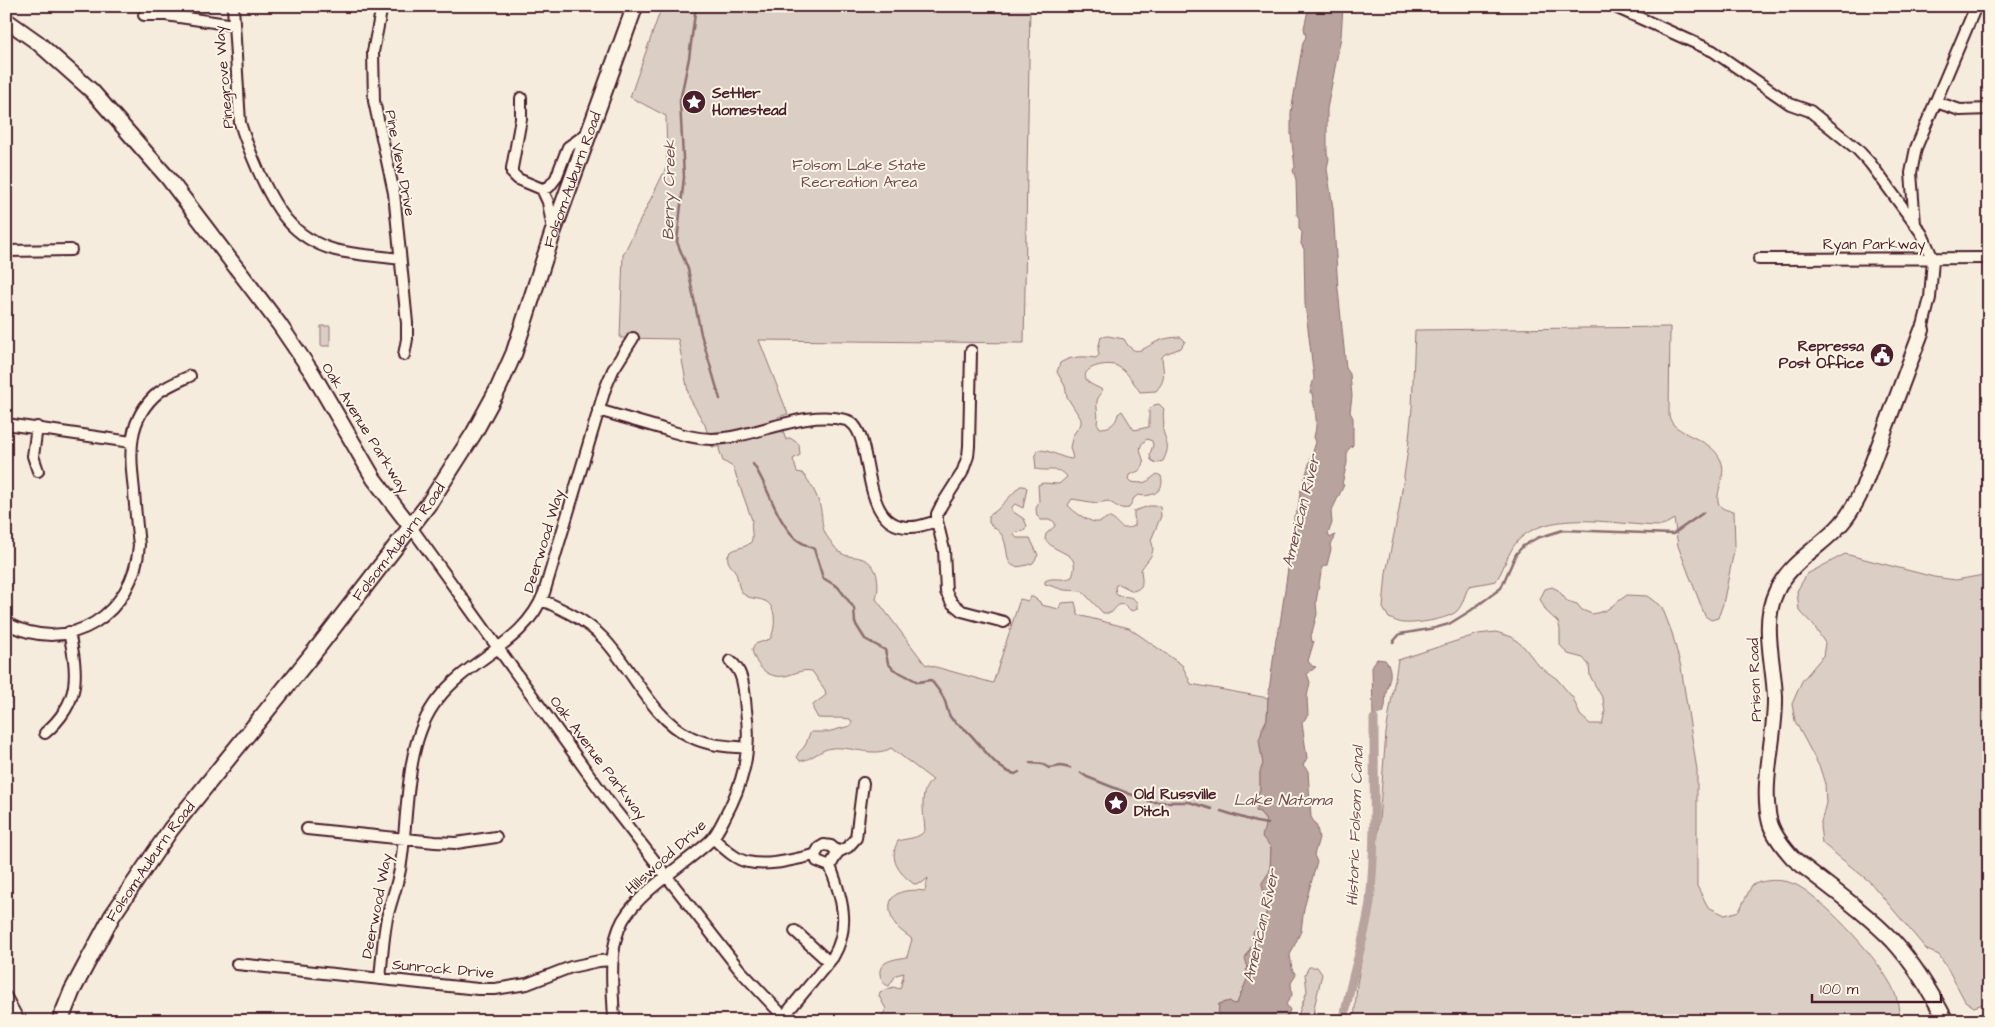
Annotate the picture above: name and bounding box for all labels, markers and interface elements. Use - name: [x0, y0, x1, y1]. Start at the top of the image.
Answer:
- street label: Pinegrove Way: [209, 24, 240, 130]
- place label: Settler Homestead: [711, 83, 787, 121]
- place icon: Settler Homestead: [681, 89, 707, 115]
- street label: Pine View Drive: [379, 108, 421, 218]
- street label: Folsom-Auburn Road: [538, 108, 606, 250]
- water label: Berry Creek: [657, 139, 682, 240]
- park label: Folsom Lake State Recreation Area: [792, 155, 926, 193]
- street label: Ryan Parkway: [1823, 234, 1925, 256]
- place label: Repressa Post Office: [1779, 336, 1864, 374]
- public building icon: Repressa Post Office: [1869, 342, 1895, 368]
- street label: Oak Avenue Parkway: [315, 359, 414, 498]
- water label: American River: [1276, 450, 1326, 569]
- street label: Folsom-Auburn Road: [347, 478, 450, 605]
- street label: Deerwood Way: [518, 487, 571, 595]
- street label: Prison Road: [1743, 637, 1767, 722]
- street label: Oak Avenue Parkway: [544, 692, 652, 825]
- water label: Historic Folsom Canal: [1341, 743, 1369, 906]
- place label: Old Russville Ditch: [1134, 784, 1216, 822]
- water label: Lake Natoma: [1234, 789, 1333, 811]
- place icon: Old Russville Ditch: [1103, 790, 1129, 816]
- street label: Folsom-Auburn Road: [101, 796, 200, 926]
- street label: Hillswood Drive: [621, 815, 711, 899]
- street label: Deerwood Way: [356, 852, 398, 961]
- water label: American River: [1237, 865, 1285, 984]
- street label: Sunrock Drive: [391, 954, 495, 984]
- scale bar: [1812, 972, 1941, 1004]
- text: 100 m: [1820, 979, 1859, 1000]

